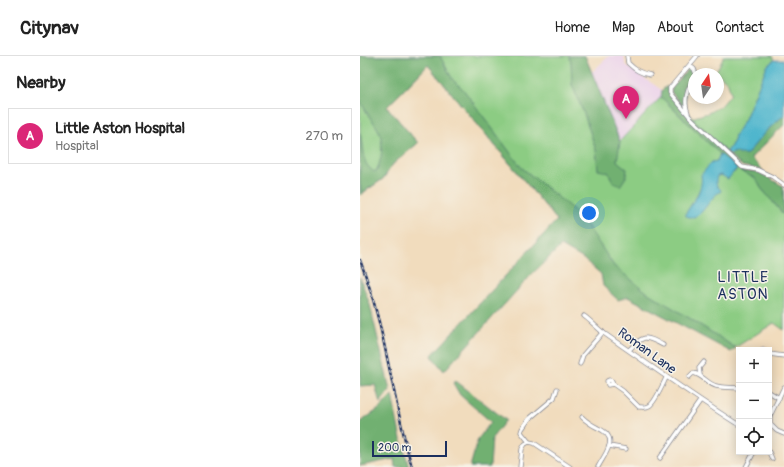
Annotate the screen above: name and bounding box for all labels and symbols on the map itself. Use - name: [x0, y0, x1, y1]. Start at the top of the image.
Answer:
- north arrow: [688, 68, 724, 104]
- pin: A: [613, 86, 639, 119]
- your location: [579, 203, 599, 223]
- district label: LITTLE ASTON: [717, 268, 769, 304]
- street label: Roman Lane: [615, 324, 680, 378]
- scale bar: [372, 439, 447, 458]

